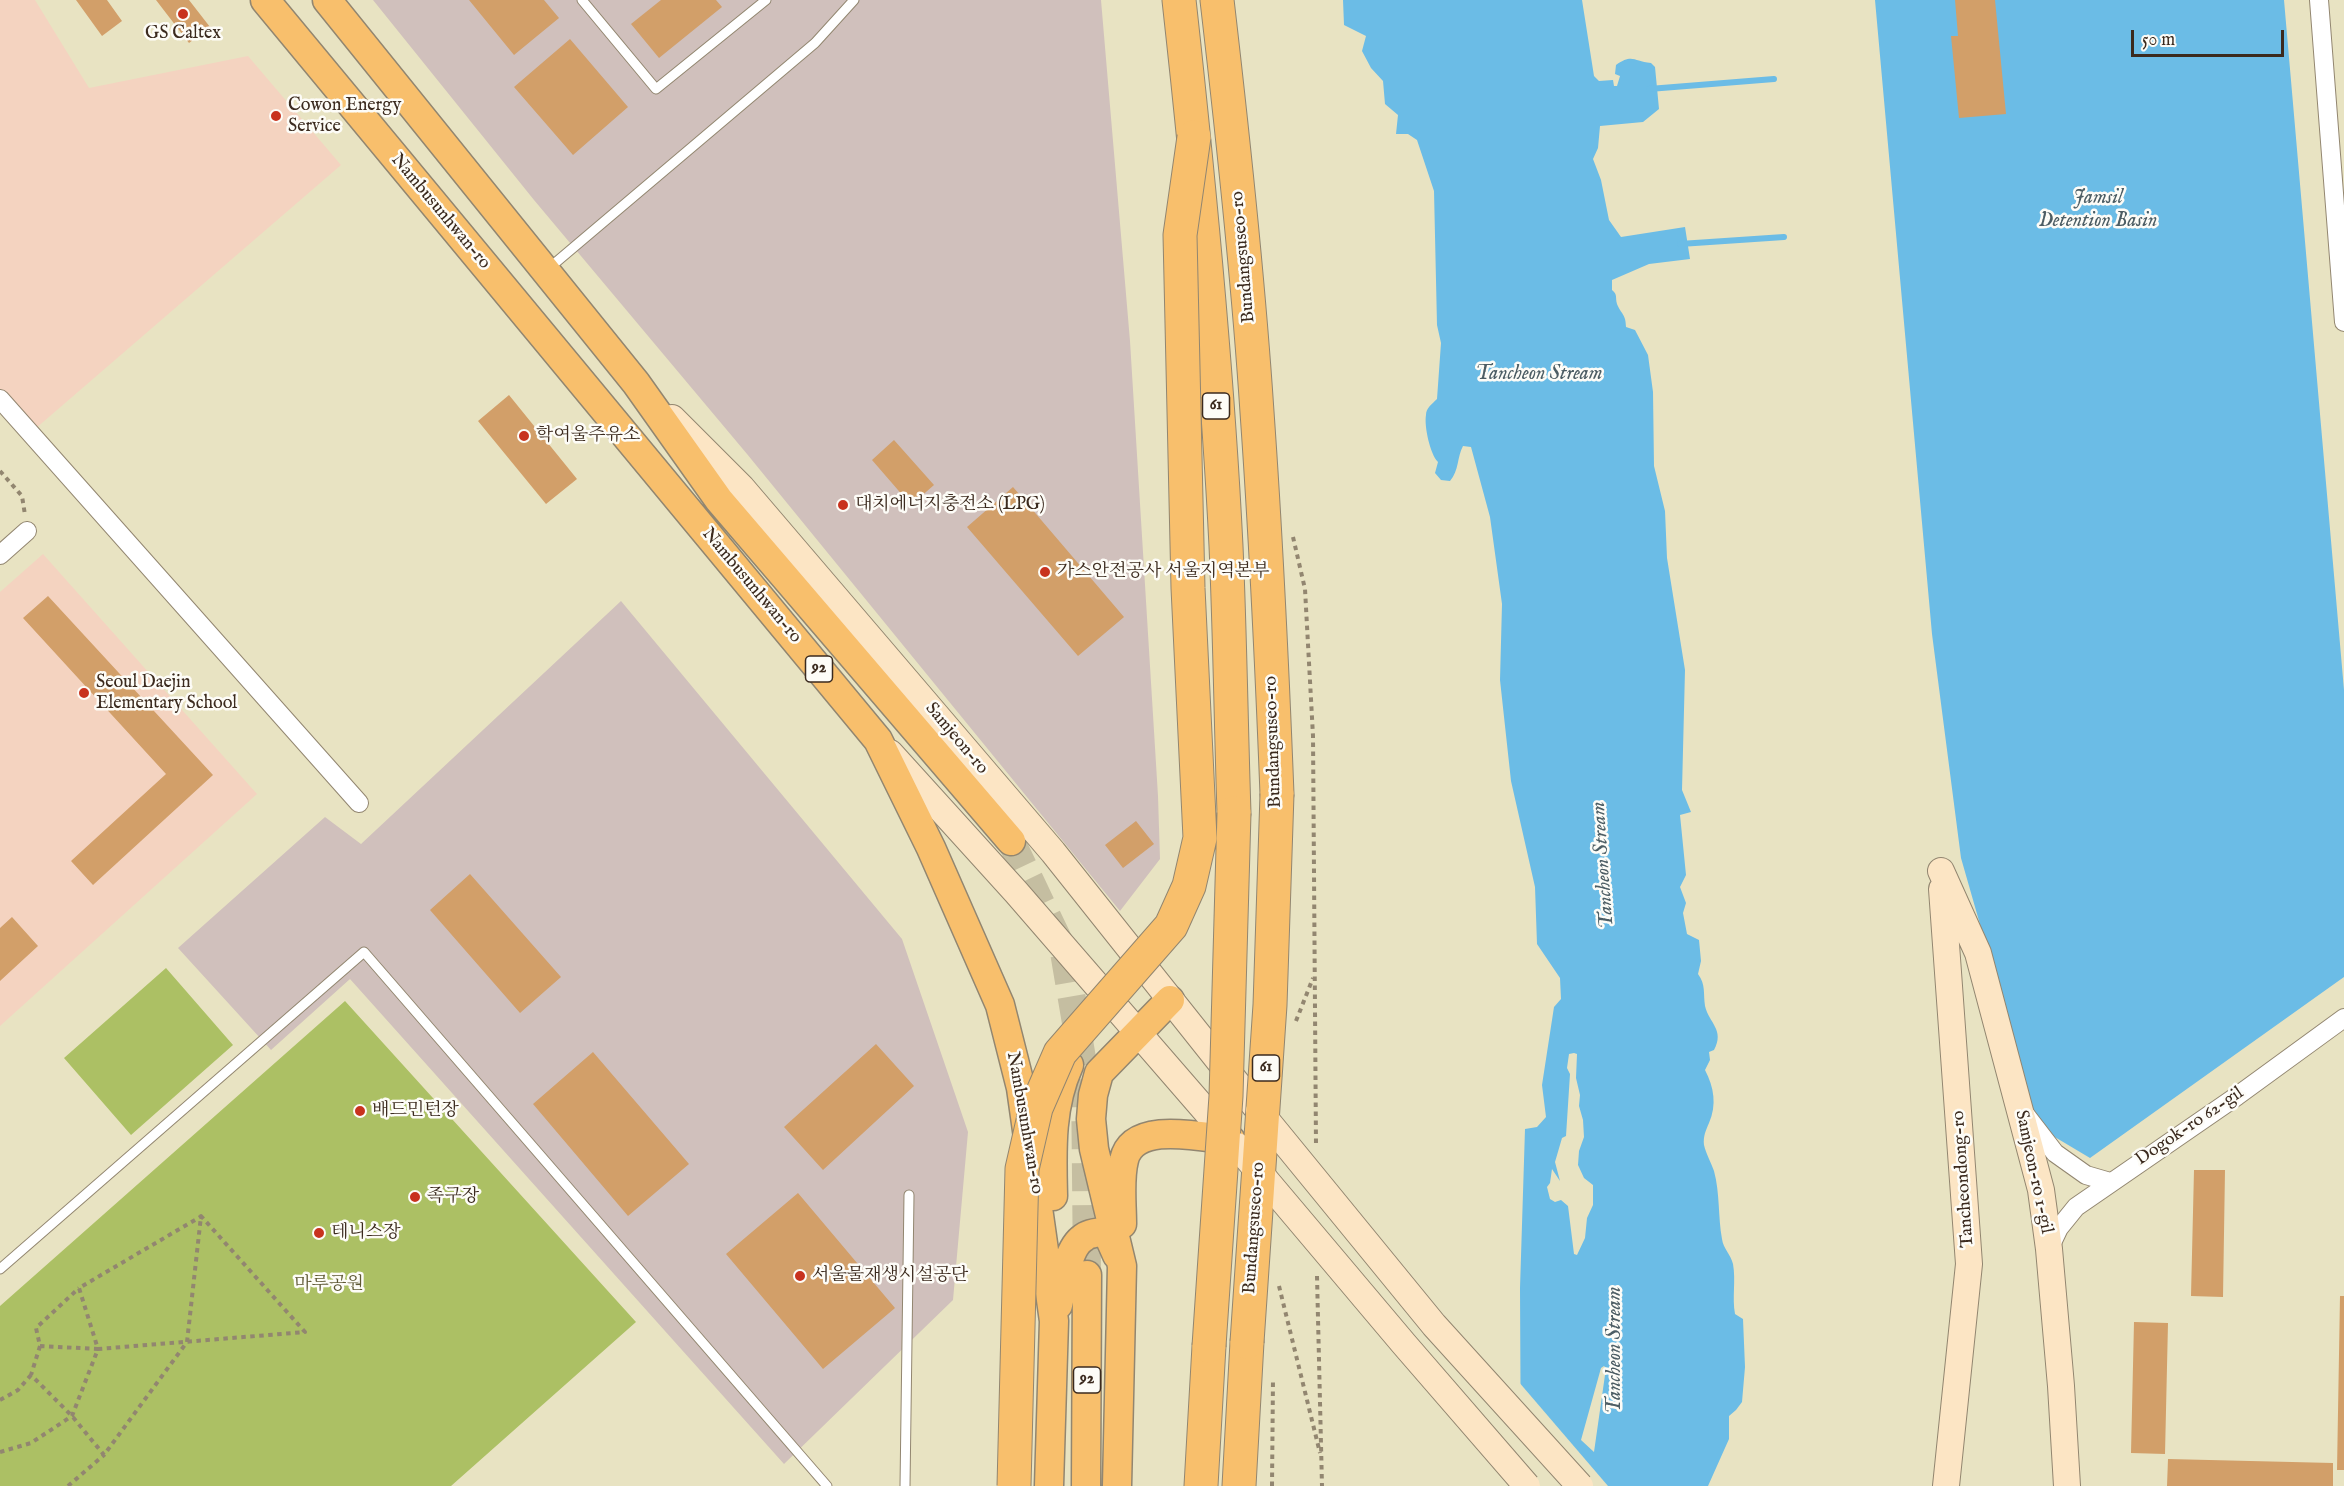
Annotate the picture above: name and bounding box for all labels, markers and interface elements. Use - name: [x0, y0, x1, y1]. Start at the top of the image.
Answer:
- marker: GS Caltex: [176, 7, 190, 21]
- scale bar: [2134, 18, 2287, 56]
- place label: GS Caltex: [145, 23, 221, 45]
- text: 50 m: [2142, 29, 2175, 52]
- place label: Cowon Energy Service: [288, 95, 401, 138]
- marker: Cowon Energy Service: [269, 109, 283, 123]
- street label: Nambusunhwan-ro: [385, 150, 495, 274]
- water label: Jamsil Detention Basin: [2039, 187, 2157, 234]
- street label: Bundangsuseo-ro: [1227, 190, 1261, 324]
- water label: Tancheon Stream: [1476, 363, 1602, 387]
- road number: 61: [1202, 393, 1230, 419]
- place label: 학여울주유소: [536, 425, 640, 447]
- marker: 학여울주유소: [517, 429, 531, 443]
- place label: 대치에너지충전소 (LPG): [855, 494, 1045, 516]
- marker: 대치에너지충전소 (LPG): [836, 498, 850, 512]
- street label: Nambusunhwan-ro: [696, 524, 806, 648]
- place label: 가스안전공사 서울지역본부: [1057, 561, 1270, 583]
- marker: 가스안전공사 서울지역본부: [1038, 565, 1052, 579]
- road number: 92: [806, 656, 832, 682]
- place label: Seoul Daejin Elementary School: [96, 672, 237, 714]
- street label: Bundangsuseo-ro: [1261, 676, 1287, 808]
- marker: Seoul Daejin Elementary School: [77, 686, 91, 700]
- street label: Samjeon-ro: [920, 699, 992, 779]
- water label: Tancheon Stream: [1588, 801, 1620, 929]
- street label: Nambusunhwan-ro: [1001, 1050, 1047, 1196]
- road number: 61: [1252, 1055, 1280, 1081]
- street label: Dogok-ro 62-gil: [2132, 1083, 2248, 1171]
- place label: 배드민턴장: [372, 1100, 459, 1122]
- marker: 배드민턴장: [353, 1104, 367, 1118]
- street label: Samjeon-ro 1-gil: [2009, 1108, 2057, 1236]
- street label: Tancheondong-ro: [1948, 1110, 1980, 1248]
- street label: Bundangsuseo-ro: [1240, 1161, 1270, 1295]
- place label: 족구장: [427, 1186, 479, 1208]
- marker: 족구장: [408, 1190, 422, 1204]
- place label: 테니스장: [331, 1222, 401, 1244]
- marker: 테니스장: [312, 1226, 326, 1240]
- place label: 서울물재생시설공단: [812, 1265, 968, 1287]
- marker: 서울물재생시설공단: [793, 1269, 807, 1283]
- park label: 마루공원: [294, 1274, 364, 1296]
- water label: Tancheon Stream: [1604, 1287, 1628, 1413]
- road number: 92: [1074, 1367, 1100, 1393]

